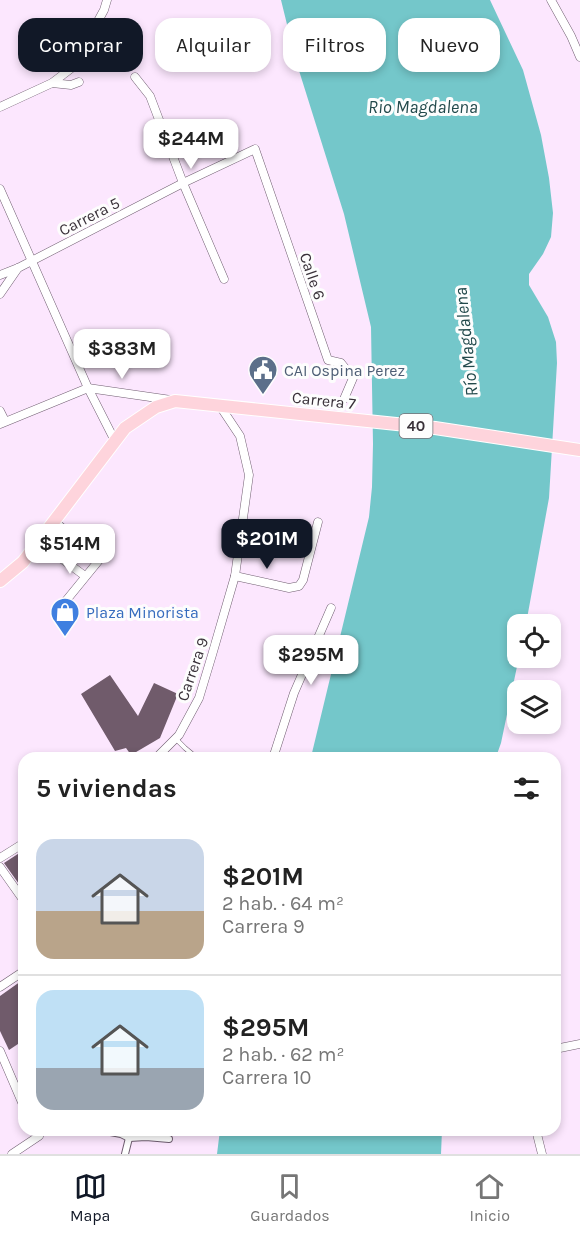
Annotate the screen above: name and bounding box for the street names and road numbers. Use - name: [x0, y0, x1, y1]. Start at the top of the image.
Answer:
- street label: Carrera 5: [56, 193, 123, 240]
- street label: Calle 6: [296, 250, 329, 302]
- street label: Carrera 7: [291, 388, 357, 413]
- road number: 40: [400, 414, 432, 438]
- street label: Carrera 9: [173, 635, 212, 703]

